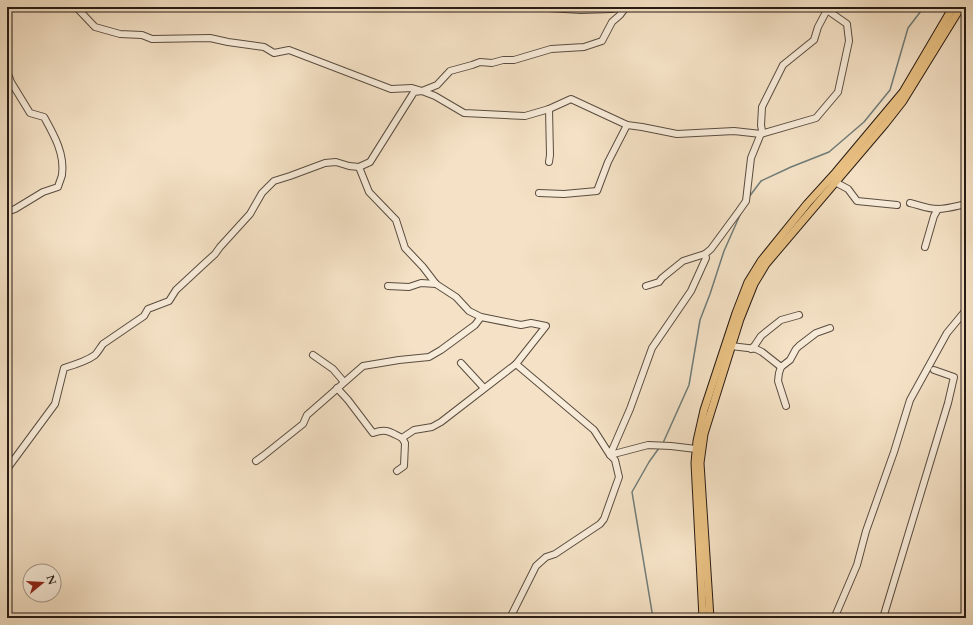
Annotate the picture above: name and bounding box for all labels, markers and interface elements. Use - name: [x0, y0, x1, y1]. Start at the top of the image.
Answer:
- north arrow: [22, 563, 62, 603]
- text: N: [42, 573, 60, 587]

